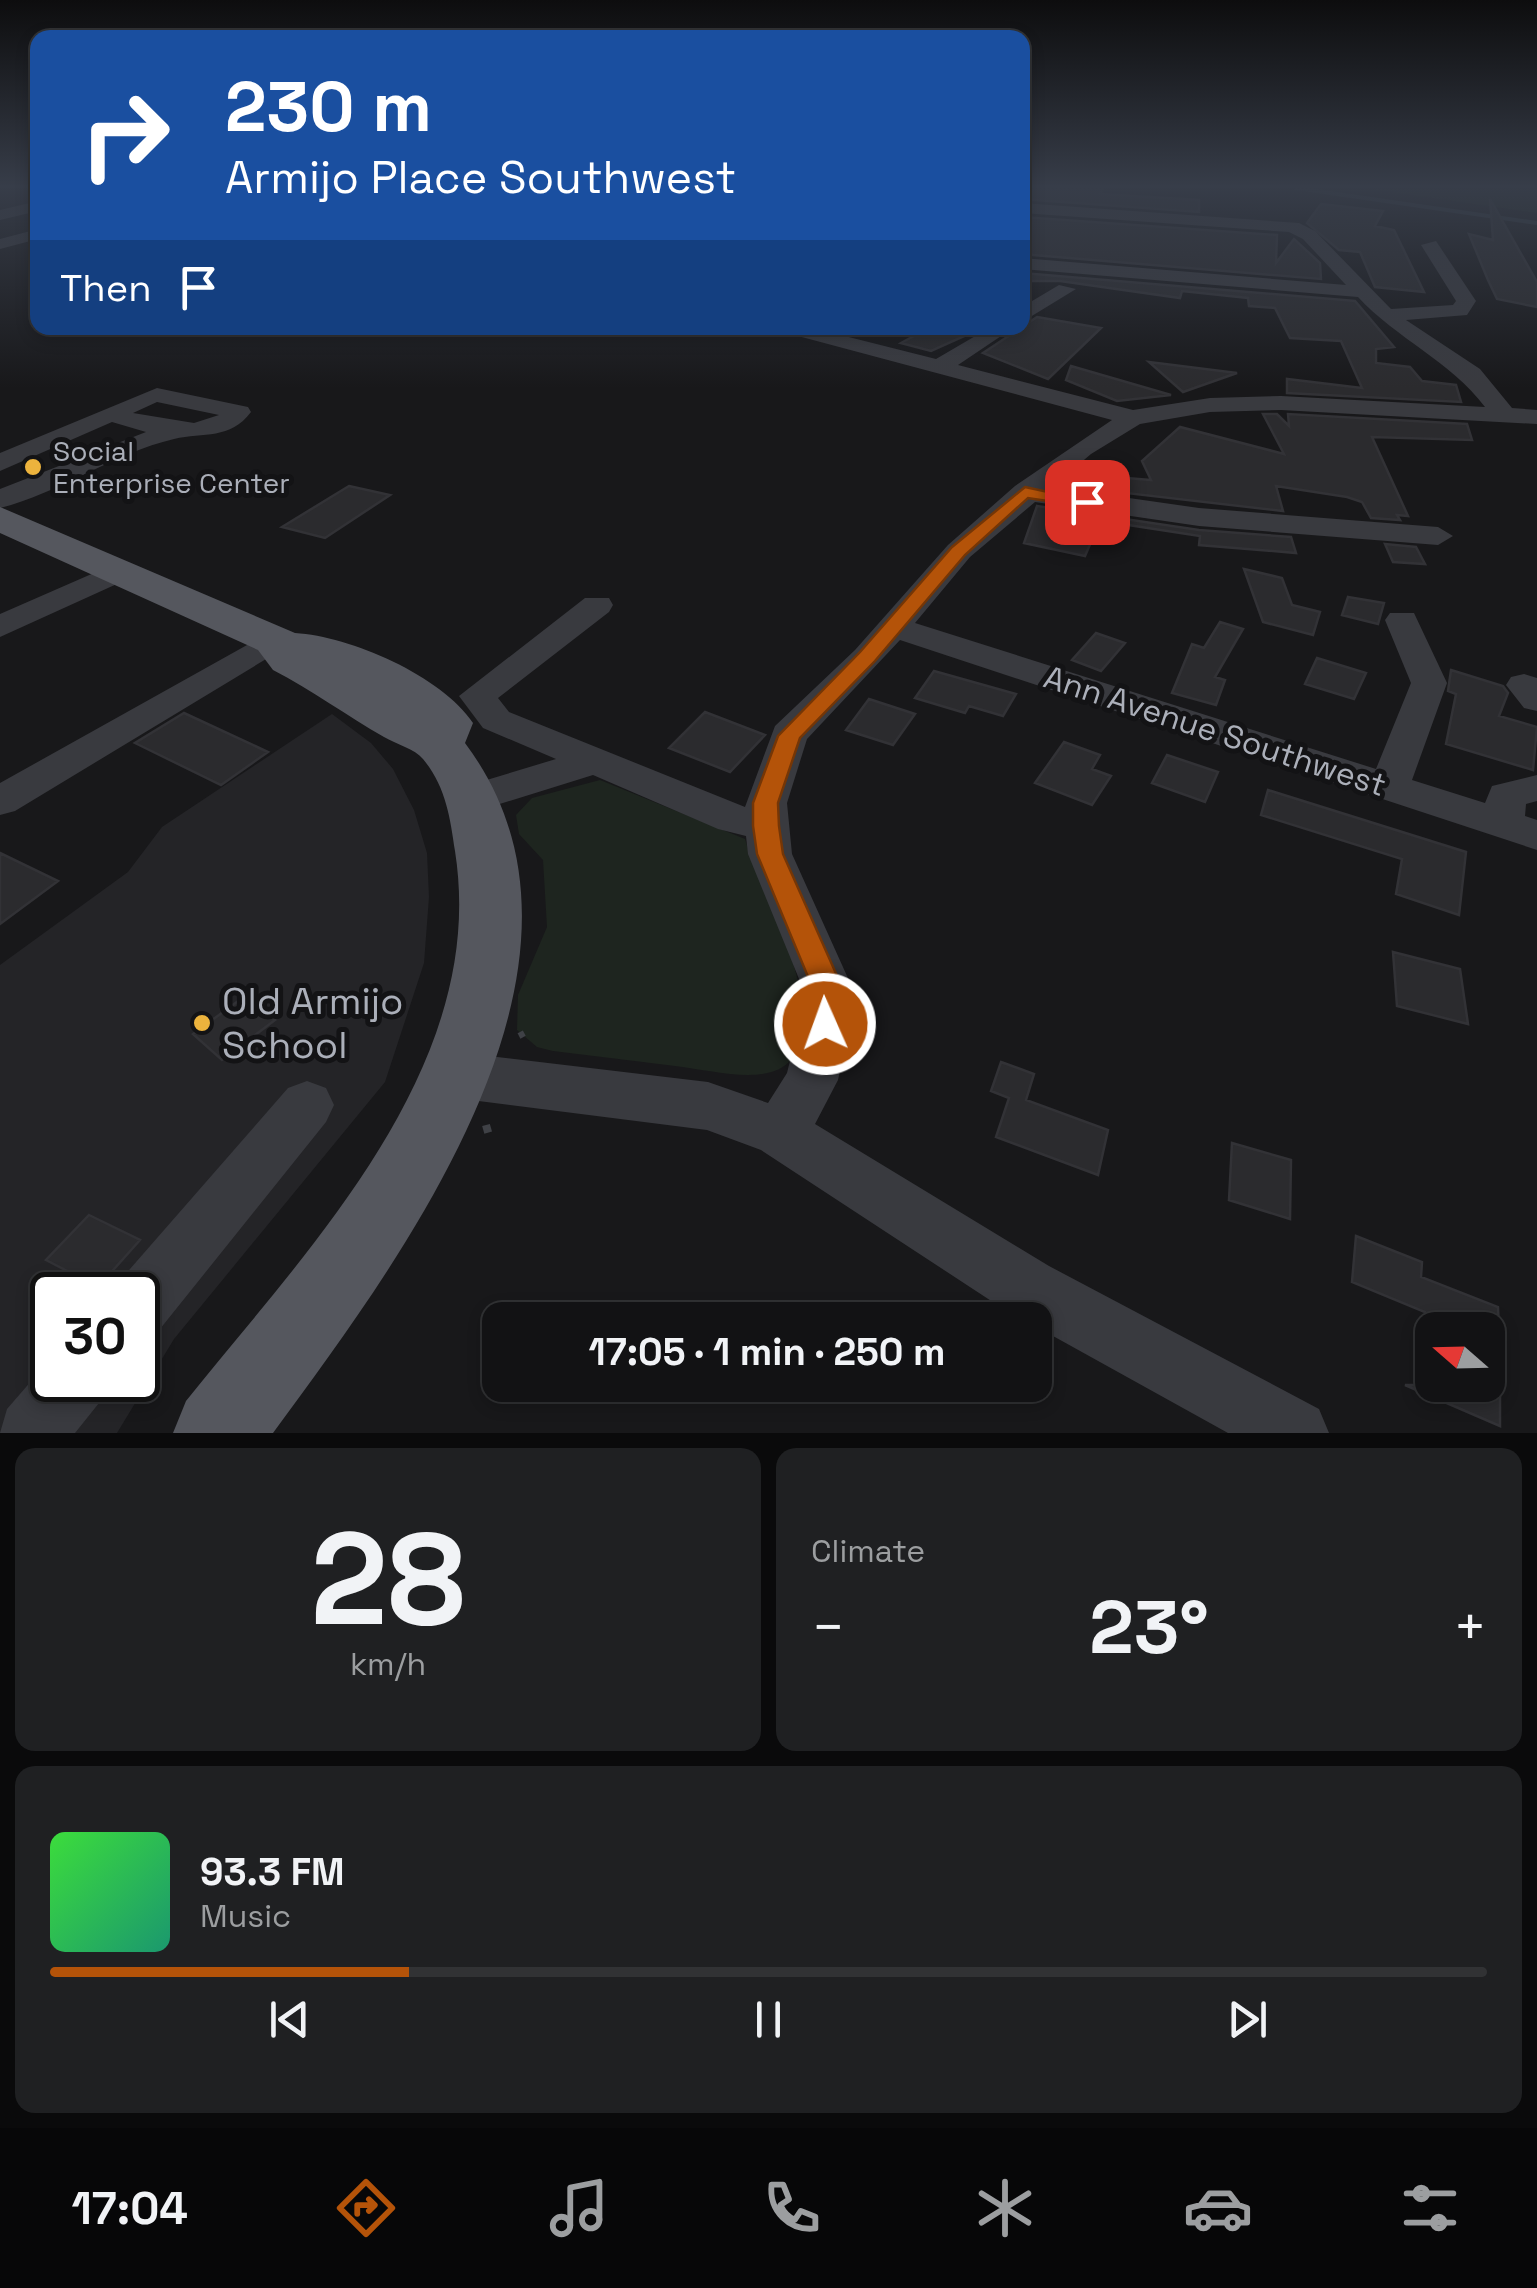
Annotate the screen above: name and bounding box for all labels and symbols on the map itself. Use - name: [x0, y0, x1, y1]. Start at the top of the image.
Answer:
- place label: Social Enterprise Center: [53, 433, 290, 501]
- marker: Social Enterprise Center: [22, 456, 44, 478]
- pin: [1045, 460, 1130, 545]
- street label: Ann Avenue Southwest: [1039, 657, 1391, 805]
- position arrow: [773, 972, 877, 1076]
- place label: Old Armijo School: [222, 977, 404, 1069]
- marker: Old Armijo School: [191, 1012, 213, 1034]
- speed limit sign: 30: [30, 1272, 160, 1402]
- north arrow: [1415, 1312, 1505, 1402]

